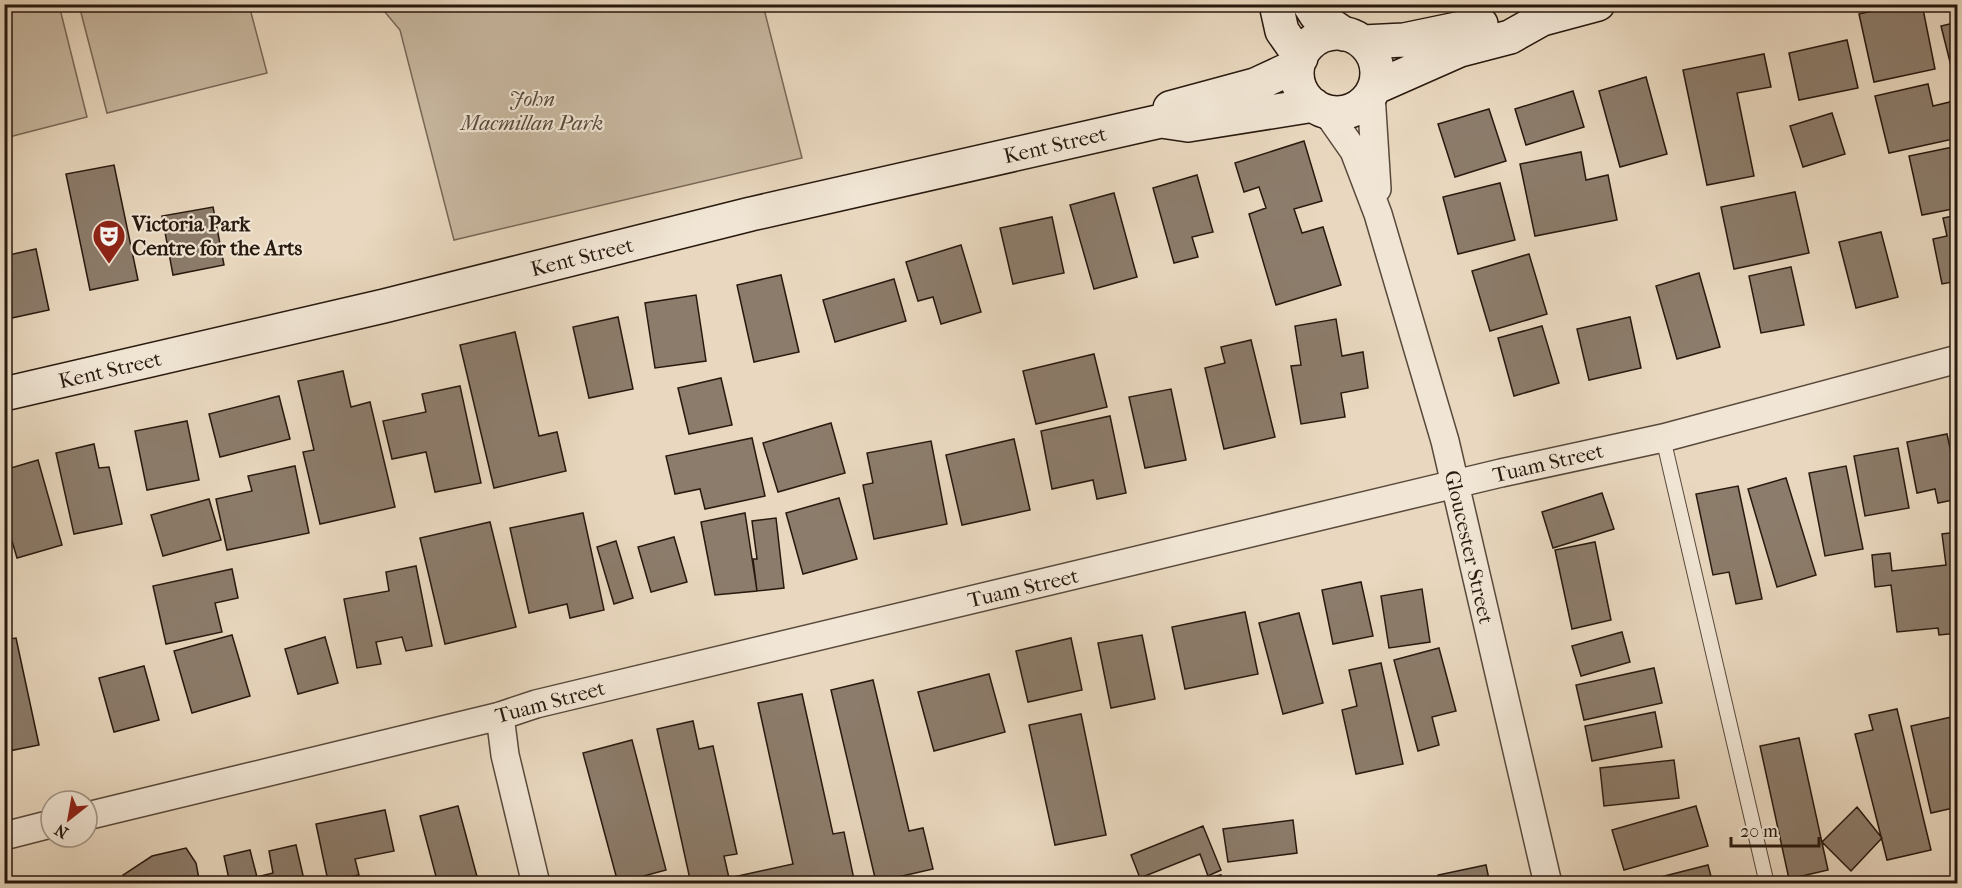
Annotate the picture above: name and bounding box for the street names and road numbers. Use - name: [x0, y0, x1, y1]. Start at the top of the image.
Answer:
- street label: Kent Street: [1001, 121, 1109, 168]
- street label: Kent Street: [528, 233, 636, 281]
- street label: Kent Street: [56, 346, 164, 393]
- street label: Tuam Street: [1490, 439, 1606, 487]
- street label: Gloucester Street: [1440, 468, 1498, 627]
- street label: Tuam Street: [965, 564, 1081, 612]
- street label: Tuam Street: [492, 676, 608, 728]

